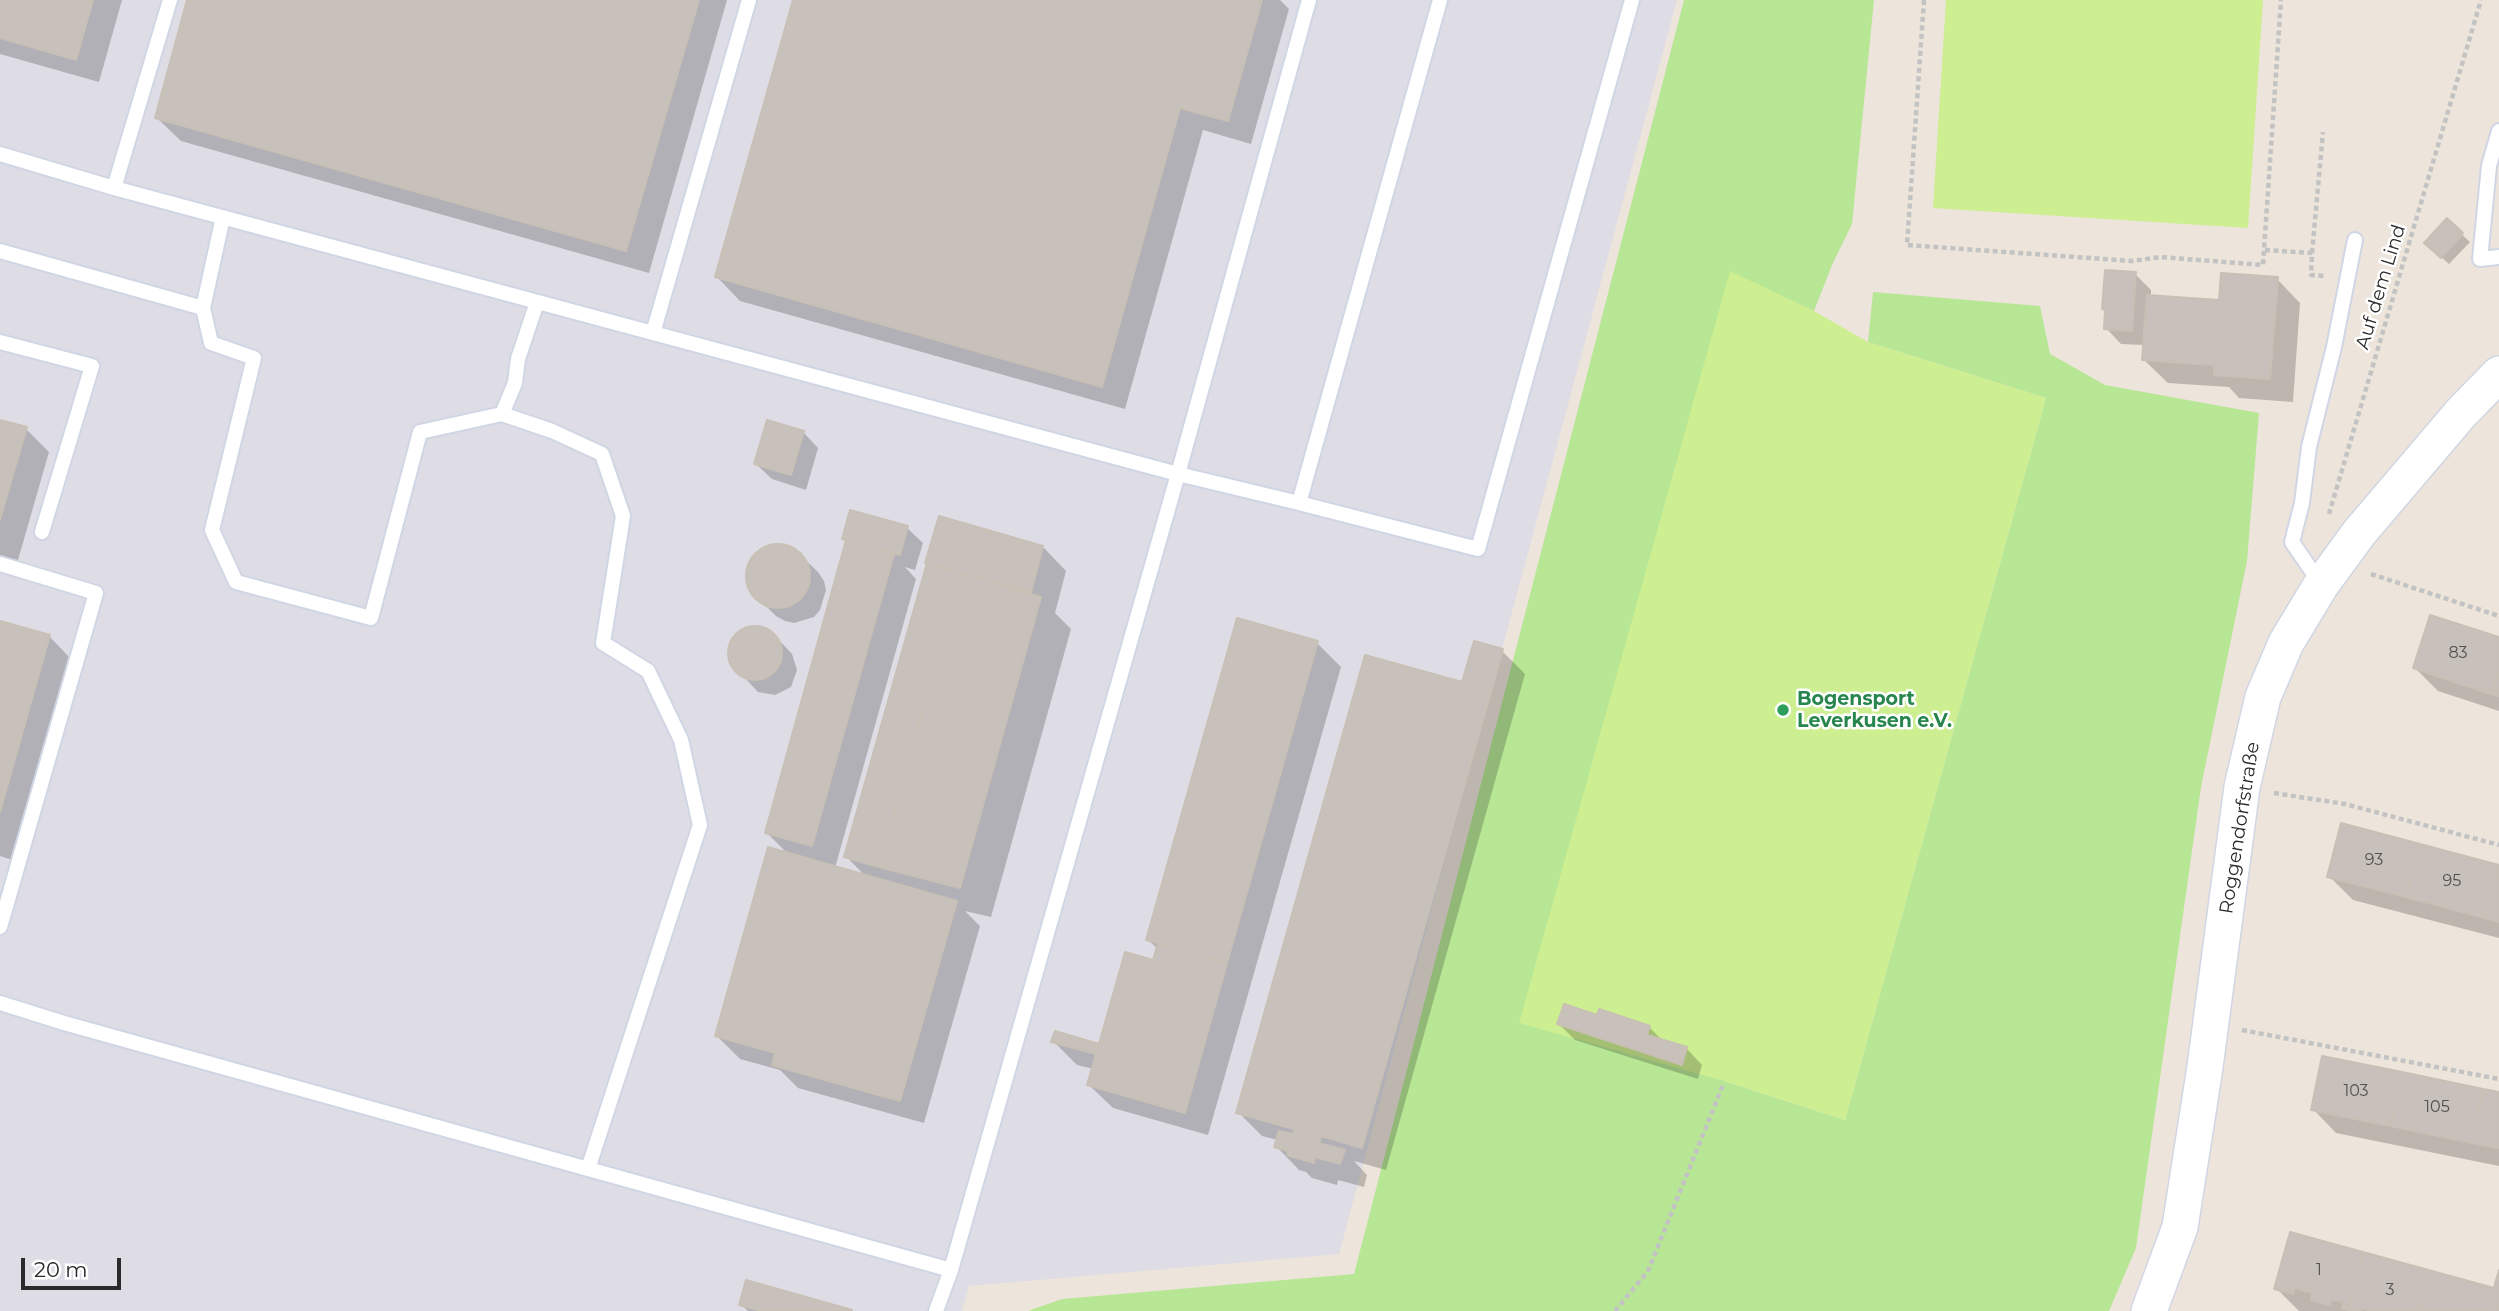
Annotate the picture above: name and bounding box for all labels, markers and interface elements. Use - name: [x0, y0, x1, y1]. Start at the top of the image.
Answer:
- street label: Auf dem Lind: [2351, 222, 2411, 352]
- house number: 83: [2448, 643, 2468, 663]
- place label: Bogensport Leverkusen e.V.: [1797, 688, 1952, 732]
- marker: Bogensport Leverkusen e.V.: [1775, 702, 1791, 718]
- street label: Roggendorfstraße: [2215, 740, 2265, 916]
- house number: 93: [2365, 850, 2383, 870]
- house number: 95: [2443, 871, 2461, 891]
- house number: 103: [2343, 1081, 2369, 1101]
- house number: 105: [2424, 1097, 2450, 1117]
- scale bar: [24, 1244, 124, 1288]
- text: 20 m: [34, 1257, 88, 1282]
- house number: 1: [2316, 1260, 2322, 1280]
- house number: 3: [2385, 1280, 2395, 1300]

